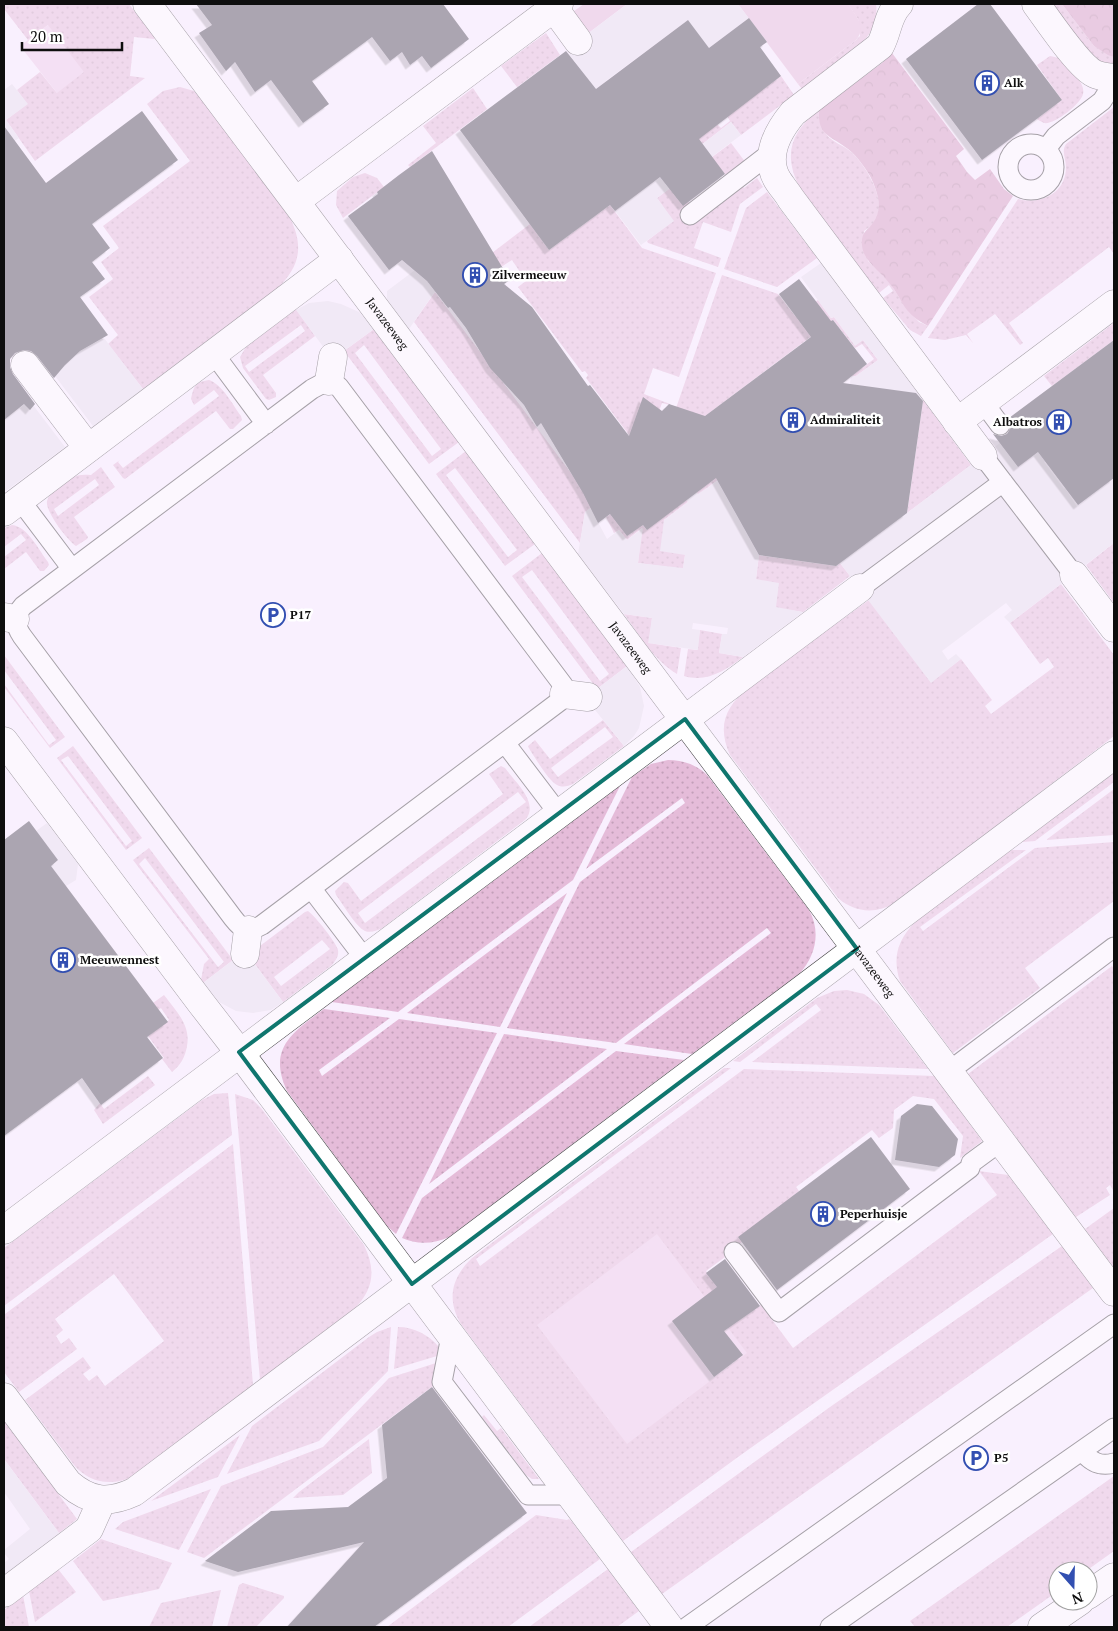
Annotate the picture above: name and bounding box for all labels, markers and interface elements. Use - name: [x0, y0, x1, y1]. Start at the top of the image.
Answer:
- scale bar: [22, 20, 122, 52]
- text: 20 m: [30, 26, 63, 46]
- building icon: Alk: [974, 70, 1000, 96]
- place label: Alk: [1004, 75, 1024, 90]
- building icon: Zilvermeeuw: [462, 262, 488, 288]
- place label: Zilvermeeuw: [492, 267, 567, 282]
- street label: Javazeeweg: [363, 295, 412, 353]
- building icon: Admiraliteit: [780, 407, 806, 433]
- building icon: Albatros: [1046, 409, 1072, 435]
- place label: Admiraliteit: [810, 412, 881, 427]
- place label: Albatros: [993, 414, 1043, 429]
- parking icon: P17: [260, 602, 286, 628]
- place label: P17: [290, 607, 311, 622]
- street label: Javazeeweg: [606, 619, 655, 677]
- street label: Javazeeweg: [850, 942, 899, 1001]
- building icon: Meeuwennest: [50, 947, 76, 973]
- place label: Meeuwennest: [80, 952, 160, 967]
- building icon: Peperhuisje: [810, 1201, 836, 1227]
- place label: Peperhuisje: [840, 1206, 908, 1221]
- parking icon: P5: [963, 1445, 989, 1471]
- place label: P5: [994, 1450, 1008, 1465]
- north arrow: [1048, 1561, 1098, 1611]
- text: N: [1069, 1588, 1086, 1610]

